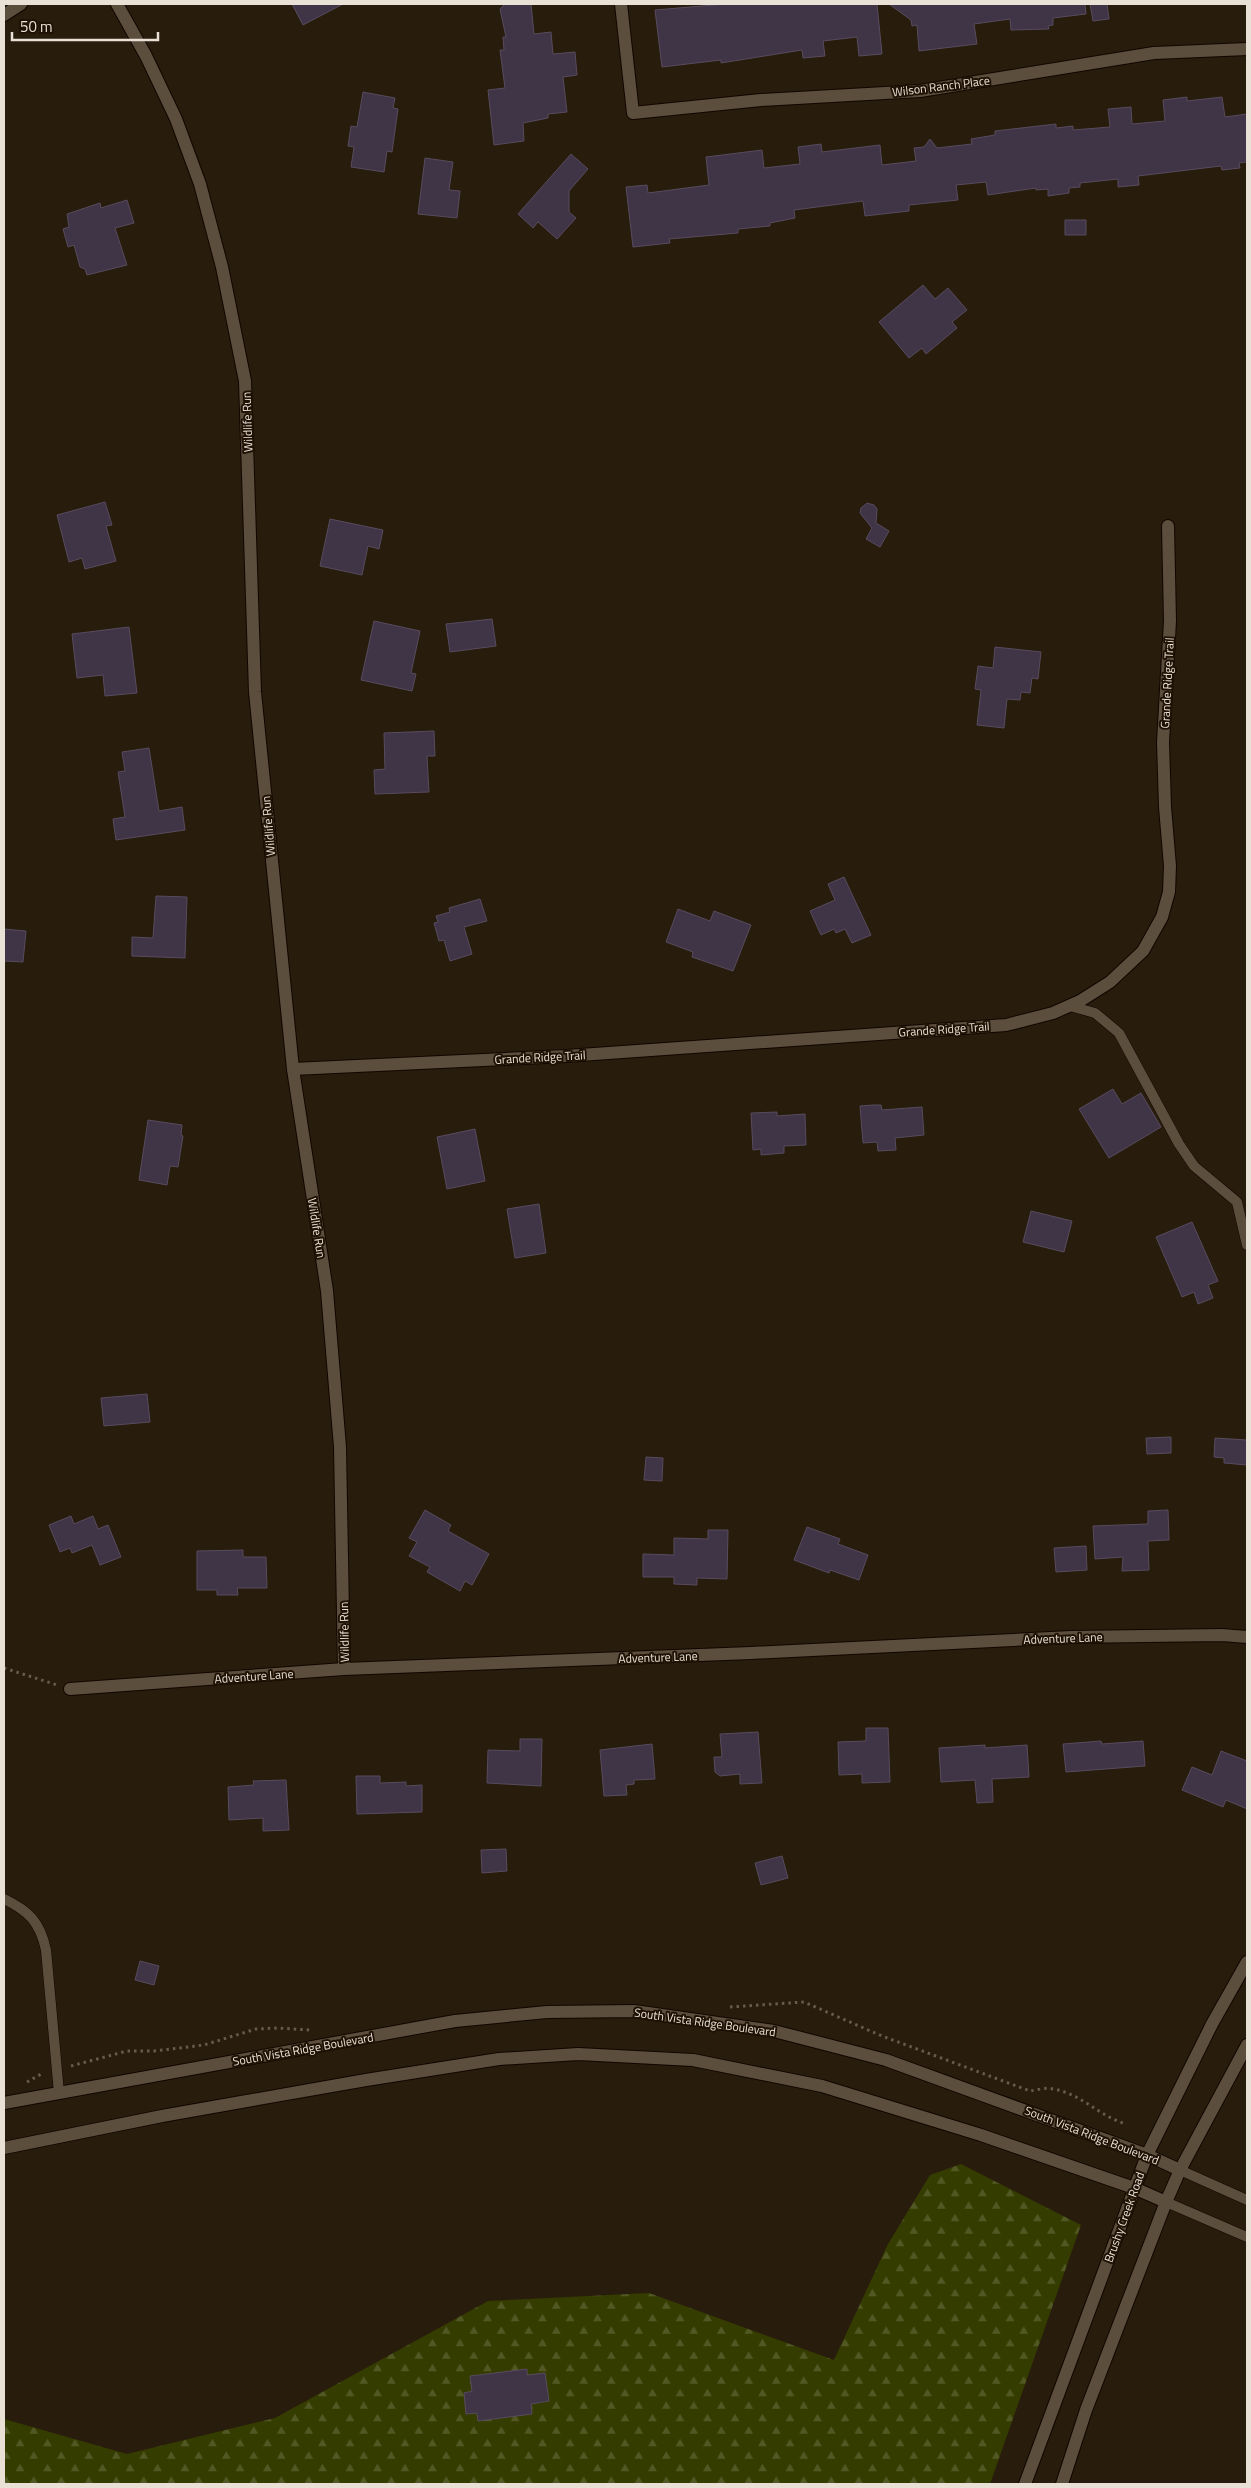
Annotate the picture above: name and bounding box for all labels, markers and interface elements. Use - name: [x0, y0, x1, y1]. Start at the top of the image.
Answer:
- scale bar: [12, 10, 159, 42]
- text: 50 m: [20, 15, 53, 38]
- street label: Wilson Ranch Place: [891, 71, 991, 101]
- street label: Wildlife Run: [236, 391, 258, 453]
- street label: Grande Ridge Trail: [1155, 637, 1179, 729]
- street label: Wildlife Run: [256, 795, 280, 857]
- street label: Grande Ridge Trail: [898, 1016, 990, 1042]
- street label: Grande Ridge Trail: [494, 1045, 586, 1069]
- street label: Wildlife Run: [303, 1197, 331, 1259]
- street label: Wildlife Run: [334, 1602, 354, 1662]
- street label: Adventure Lane: [1023, 1627, 1103, 1649]
- street label: Adventure Lane: [618, 1646, 698, 1668]
- street label: Adventure Lane: [214, 1664, 294, 1688]
- street label: South Vista Ridge Boulevard: [633, 2003, 777, 2041]
- street label: South Vista Ridge Boulevard: [231, 2027, 375, 2071]
- street label: South Vista Ridge Boulevard: [1022, 2101, 1162, 2169]
- street label: Brushy Creek Road: [1099, 2169, 1149, 2265]

